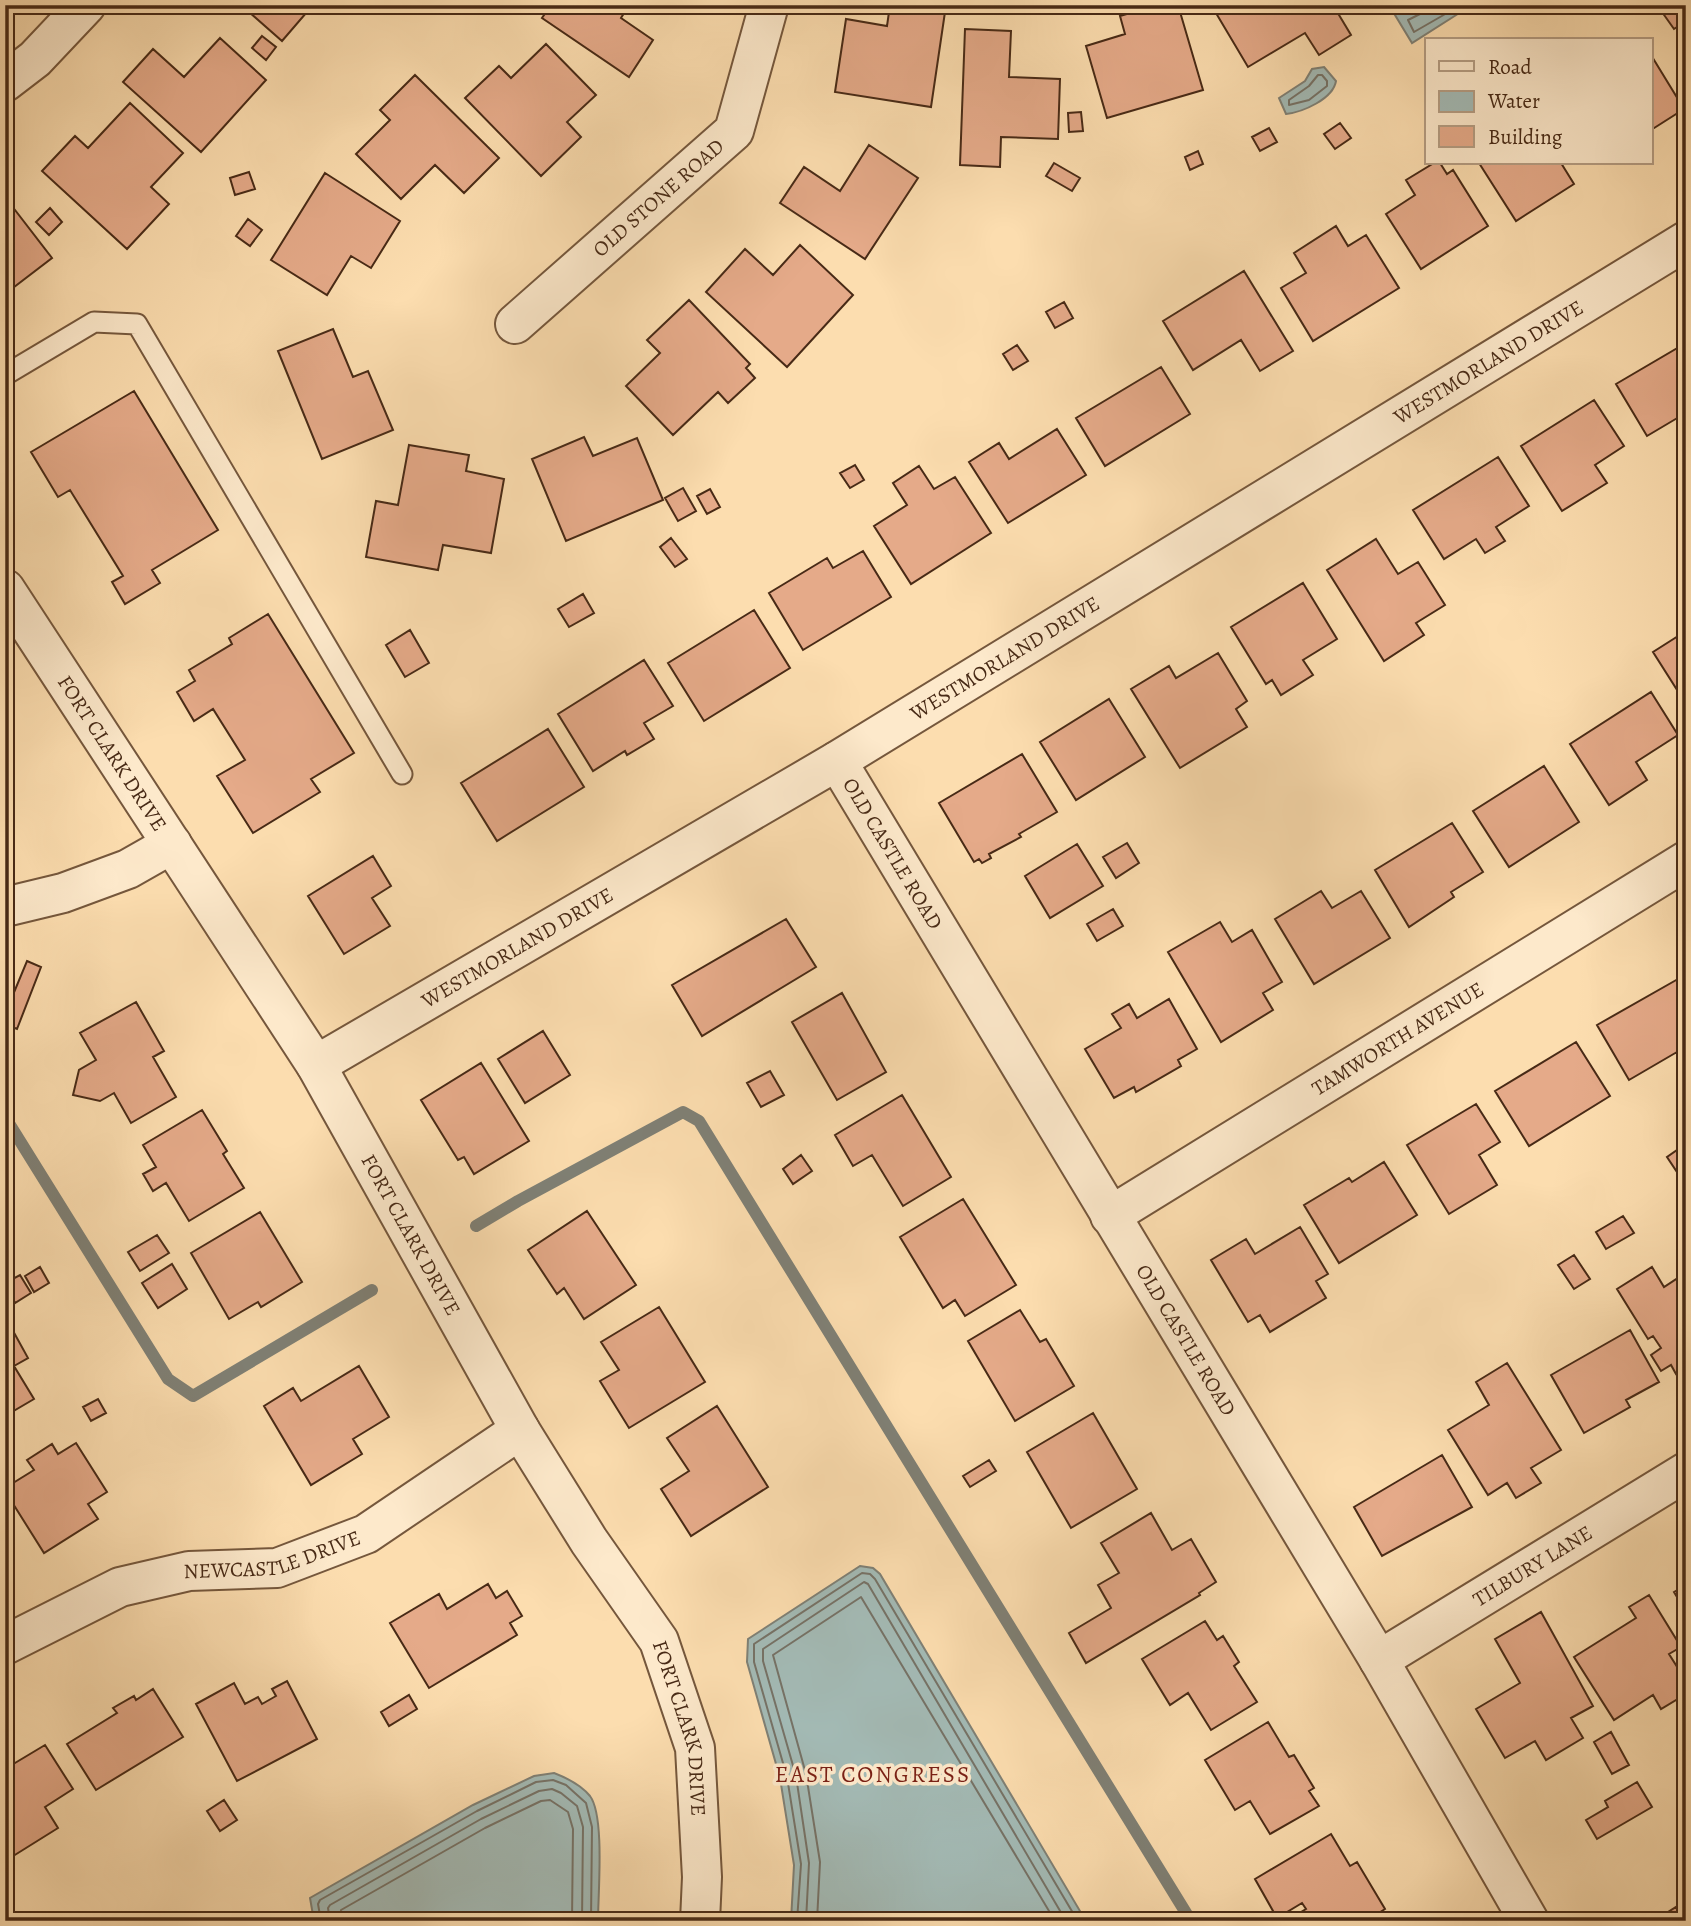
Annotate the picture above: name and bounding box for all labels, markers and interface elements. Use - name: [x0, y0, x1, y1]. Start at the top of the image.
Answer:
- legend: [1425, 38, 1652, 164]
- text: Road: [1488, 53, 1532, 81]
- text: Water: [1487, 87, 1540, 115]
- text: Building: [1488, 123, 1563, 151]
- street label: OLD STONE ROAD: [587, 132, 730, 263]
- street label: WESTMORLAND DRIVE: [1387, 293, 1588, 431]
- street label: WESTMORLAND DRIVE: [904, 589, 1105, 727]
- street label: FORT CLARK DRIVE: [51, 670, 173, 836]
- street label: OLD CASTLE ROAD: [836, 772, 949, 935]
- street label: WESTMORLAND DRIVE: [415, 881, 618, 1015]
- street label: TAMWORTH AVENUE: [1307, 975, 1489, 1102]
- street label: FORT CLARK DRIVE: [355, 1149, 467, 1320]
- street label: OLD CASTLE ROAD: [1129, 1259, 1243, 1421]
- street label: TILBURY LANE: [1467, 1519, 1598, 1613]
- street label: NEWCASTLE DRIVE: [183, 1523, 364, 1585]
- street label: FORT CLARK DRIVE: [646, 1637, 713, 1817]
- district label: EAST CONGRESS: [775, 1759, 971, 1790]

